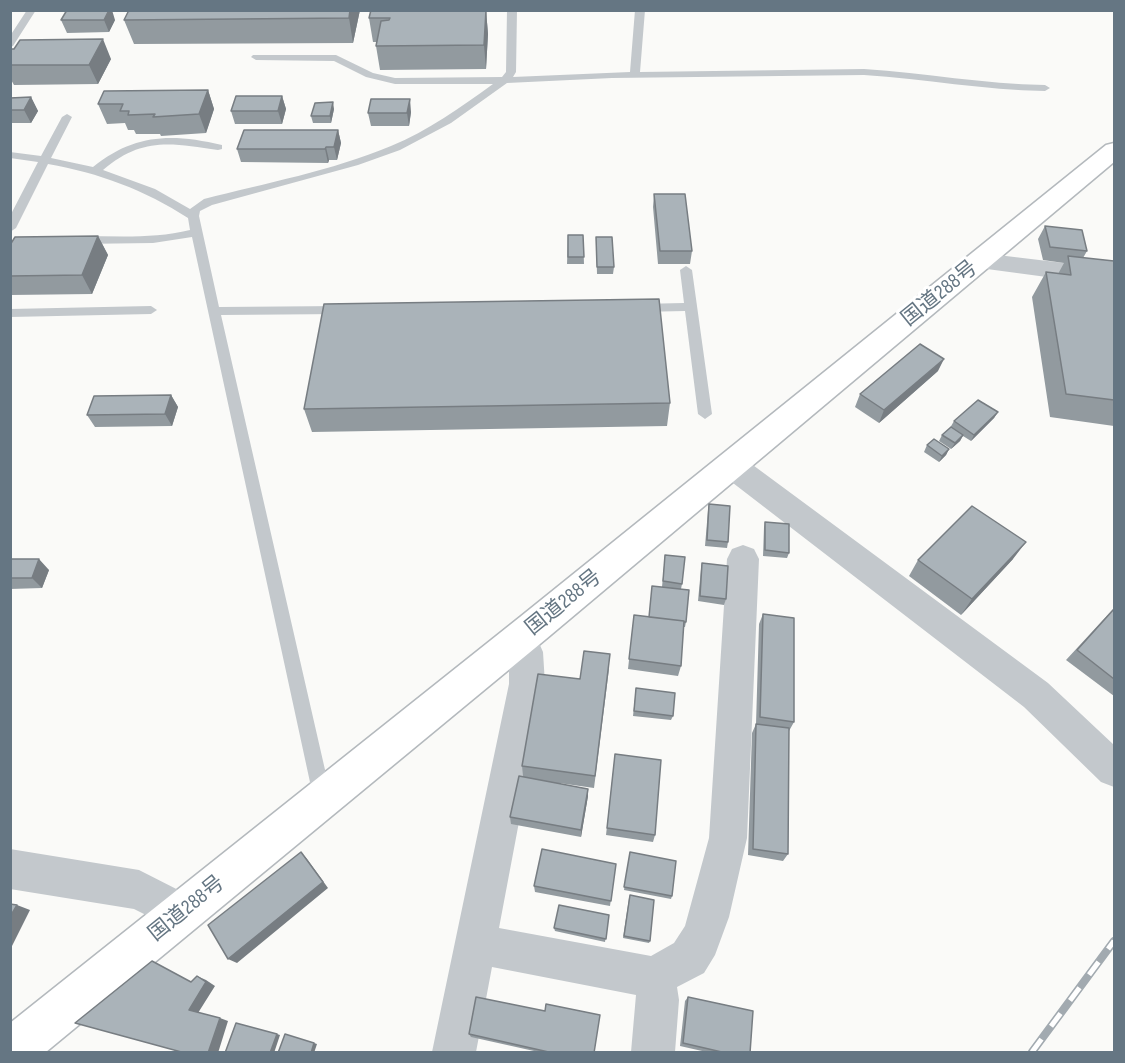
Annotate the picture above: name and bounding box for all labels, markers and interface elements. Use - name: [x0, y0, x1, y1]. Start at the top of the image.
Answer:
- street label: 国道288号: [897, 256, 983, 332]
- street label: 国道288号: [521, 565, 607, 641]
- street label: 国道288号: [144, 871, 230, 947]

